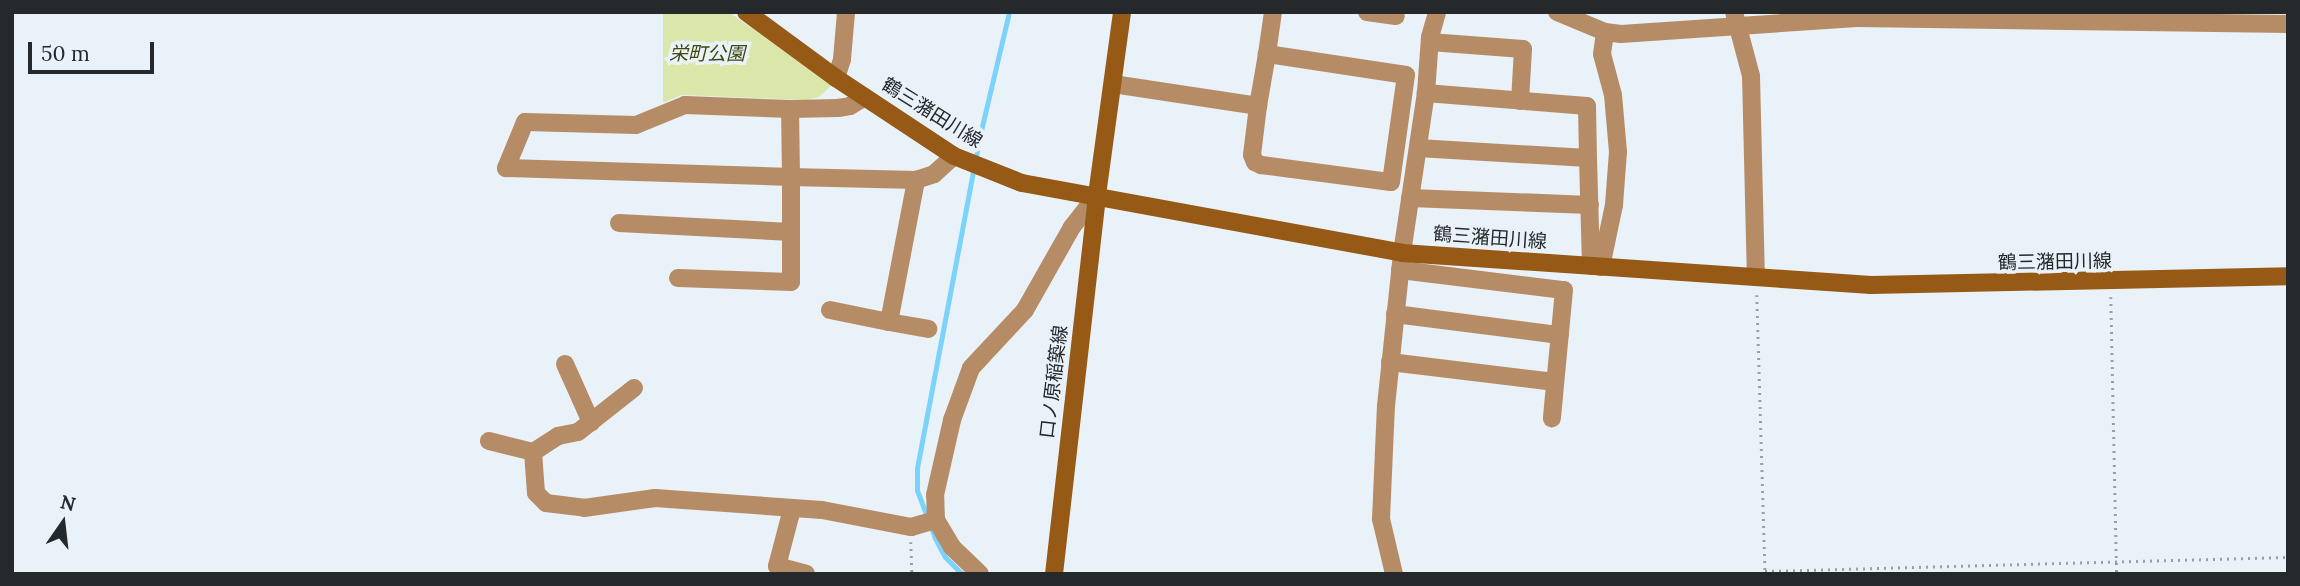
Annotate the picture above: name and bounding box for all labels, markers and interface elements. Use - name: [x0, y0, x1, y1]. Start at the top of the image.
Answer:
- scale bar: [32, 28, 158, 72]
- text: 50 m: [41, 40, 90, 67]
- park label: 栄町公園: [669, 43, 745, 65]
- street label: 鶴三潴田川線: [878, 73, 986, 153]
- street label: 鶴三潴田川線: [1432, 223, 1548, 253]
- street label: 鶴三潴田川線: [1998, 250, 2112, 274]
- street label: 口ノ原稲築線: [1036, 324, 1072, 440]
- north arrow: [28, 488, 98, 558]
- text: N: [58, 489, 78, 516]

